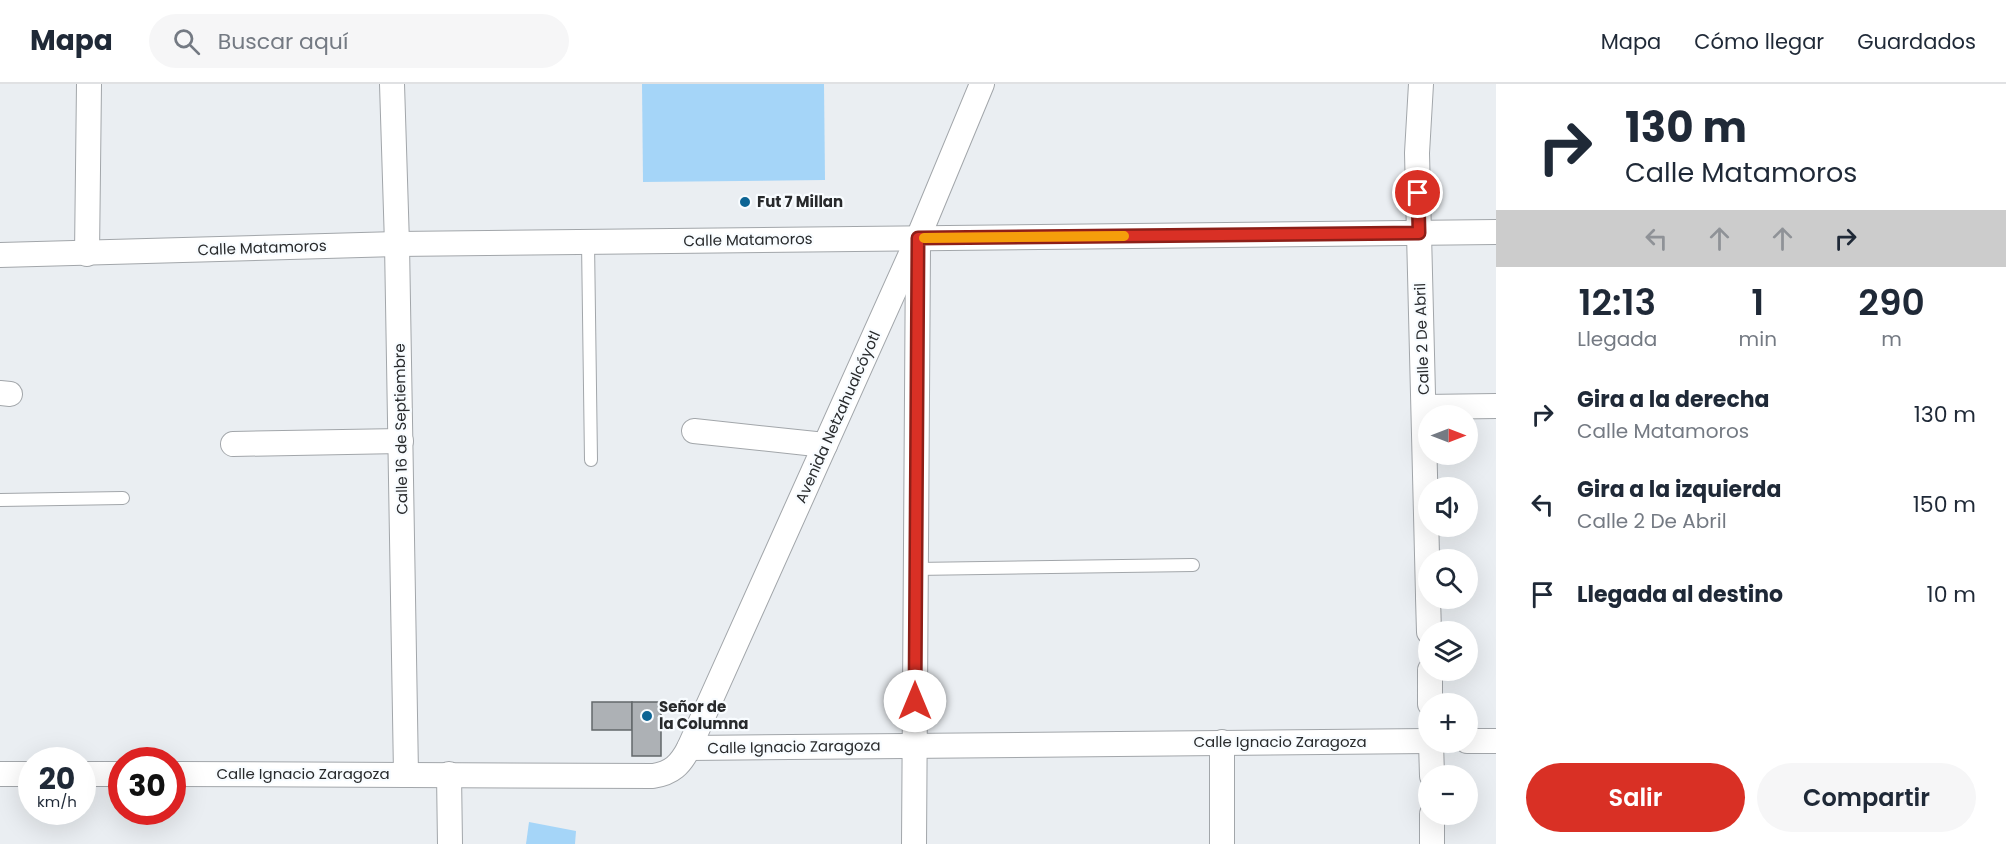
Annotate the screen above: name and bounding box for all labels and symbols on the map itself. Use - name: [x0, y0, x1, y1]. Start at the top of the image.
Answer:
- pin: [1392, 167, 1443, 218]
- place label: Fut 7 Millan: [757, 191, 843, 212]
- marker: Fut 7 Millan: [738, 195, 752, 209]
- street label: Calle Matamoros: [683, 228, 813, 251]
- street label: Calle Matamoros: [197, 235, 327, 260]
- street label: Calle 2 De Abril: [1409, 283, 1434, 395]
- street label: Avenida Netzahualcóyotl: [790, 327, 885, 506]
- street label: Calle 16 de Septiembre: [389, 343, 412, 515]
- north arrow: [1418, 405, 1478, 465]
- position arrow: [883, 669, 947, 733]
- place label: Señor de la Columna: [659, 696, 749, 734]
- marker: Señor de la Columna: [640, 709, 654, 723]
- street label: Calle Ignacio Zaragoza: [1193, 731, 1367, 752]
- street label: Calle Ignacio Zaragoza: [707, 734, 881, 759]
- speed limit sign: 30: [108, 747, 186, 825]
- street label: Calle Ignacio Zaragoza: [216, 763, 390, 784]

